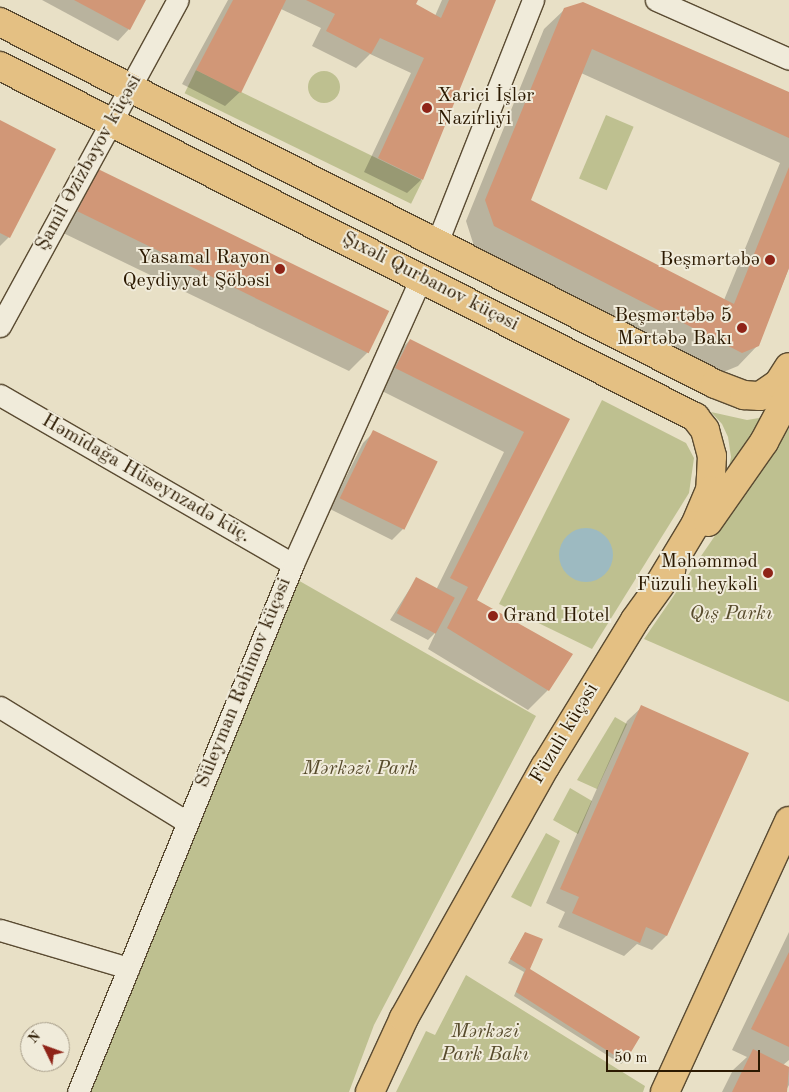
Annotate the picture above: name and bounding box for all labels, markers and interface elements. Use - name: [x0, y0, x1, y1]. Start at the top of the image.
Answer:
- street label: Şamil Əzizbəyov küçəsi: [30, 70, 148, 256]
- place label: Xarici İşlər Nazirliyi: [437, 84, 535, 131]
- marker: Xarici İşlər Nazirliyi: [421, 102, 433, 114]
- street label: Şıxəli Qurbanov küçəsi: [337, 227, 523, 337]
- place label: Yasamal Rayon Qeydiyyat Şöbəsi: [122, 246, 270, 293]
- place label: Beşmərtəbə: [659, 248, 760, 272]
- marker: Beşmərtəbə: [764, 254, 776, 266]
- marker: Yasamal Rayon Qeydiyyat Şöbəsi: [274, 263, 286, 275]
- place label: Beşmərtəbə 5 Mərtəbə Bakı: [614, 304, 732, 351]
- marker: Beşmərtəbə 5 Mərtəbə Bakı: [736, 322, 748, 334]
- street label: Həmidağa Hüseynzadə küç.: [37, 409, 255, 549]
- place label: Məhəmməd Füzuli heykəli: [637, 550, 758, 597]
- marker: Məhəmməd Füzuli heykəli: [762, 567, 774, 579]
- street label: Süleyman Rəhimov küçəsi: [191, 574, 297, 792]
- park label: Qış Parkı: [690, 602, 772, 626]
- place label: Grand Hotel: [503, 604, 610, 628]
- marker: Grand Hotel: [487, 610, 499, 622]
- street label: Füzuli küçəsi: [526, 679, 604, 789]
- park label: Mərkəzi Park: [302, 757, 418, 781]
- park label: Mərkəzi Park Bakı: [441, 1020, 529, 1067]
- north arrow: [20, 1022, 70, 1072]
- text: N: [26, 1029, 43, 1046]
- scale bar: [609, 1040, 763, 1072]
- text: 50 m: [614, 1051, 648, 1066]

